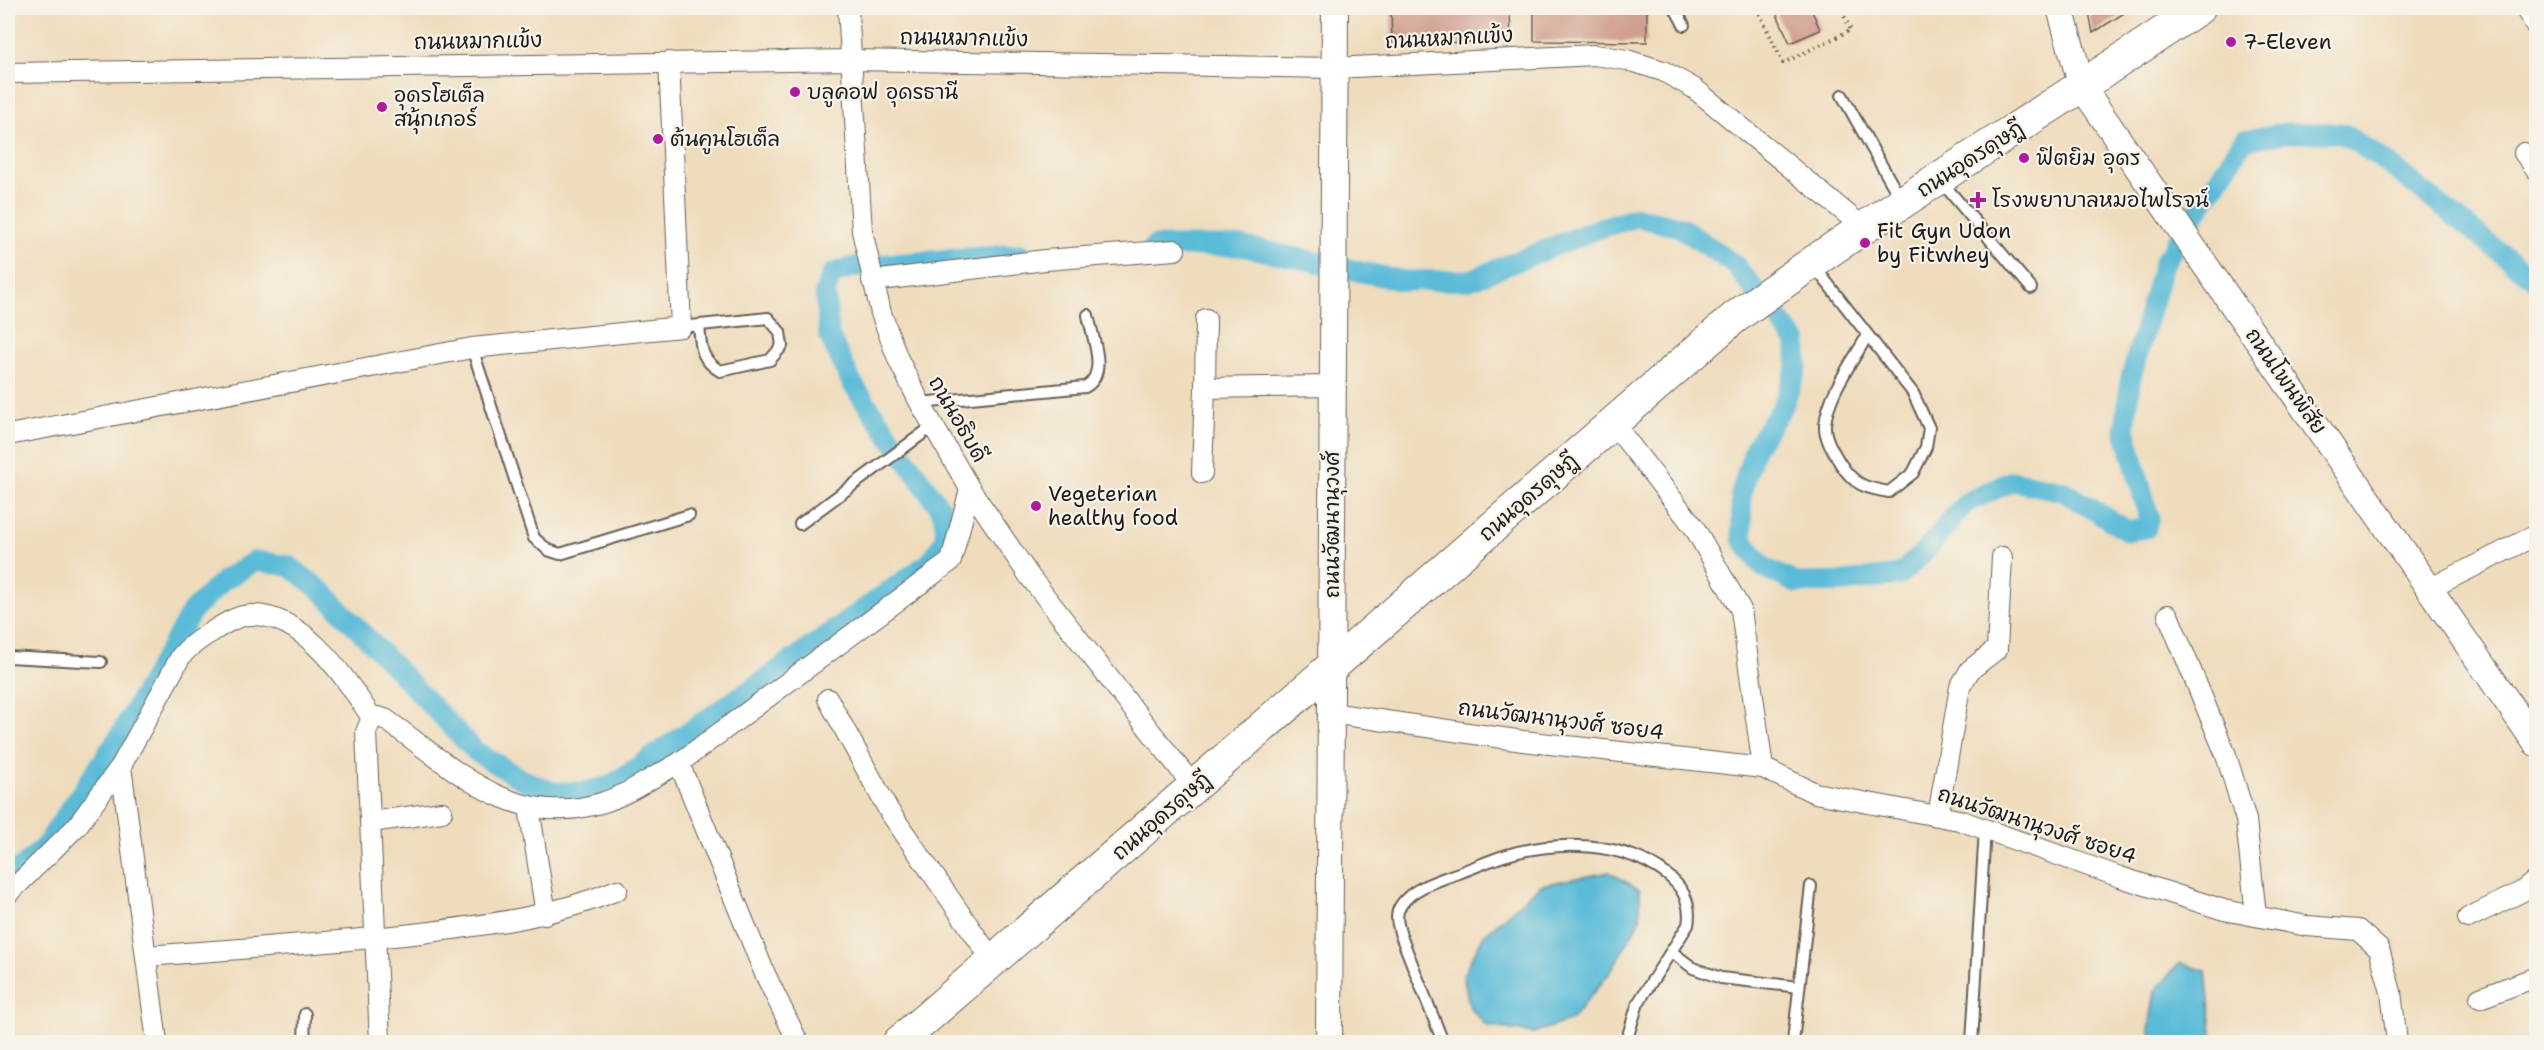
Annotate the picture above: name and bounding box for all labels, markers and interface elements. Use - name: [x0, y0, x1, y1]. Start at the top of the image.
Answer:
- street label: ถนนหมากแข้ง: [1384, 21, 1514, 55]
- street label: ถนนหมากแข้ง: [900, 23, 1028, 53]
- street label: ถนนหมากแข้ง: [414, 26, 542, 56]
- place label: 7-Eleven: [2243, 28, 2332, 56]
- marker: 7-Eleven: [2224, 35, 2238, 49]
- place label: บลูคอฟ อุดรธานี: [807, 78, 958, 108]
- place label: อุดรโฮเต็ล สนุ้กเกอร์: [394, 81, 485, 135]
- marker: บลูคอฟ อุดรธานี: [788, 85, 802, 99]
- marker: อุดรโฮเต็ล สนุ้กเกอร์: [375, 100, 389, 114]
- street label: ถนนอุดรดุษฎี: [1911, 114, 2030, 206]
- place label: ต้นคูนโฮเต็ล: [670, 125, 780, 155]
- marker: ต้นคูนโฮเต็ล: [651, 132, 665, 146]
- place label: ฟิตยิม อุดร: [2036, 144, 2140, 174]
- marker: ฟิตยิม อุดร: [2017, 151, 2031, 165]
- place label: โรงพยาบาลหมอไพโรจน์: [1992, 186, 2209, 214]
- marker: โรงพยาบาลหมอไพโรจน์: [1969, 191, 1987, 209]
- place label: Fit Gyn Udon by Fitwhey: [1877, 217, 2011, 269]
- marker: Fit Gyn Udon by Fitwhey: [1858, 236, 1872, 250]
- street label: ถนนโพนพิสัย: [2239, 322, 2333, 440]
- street label: ถนนอธิบดี: [922, 371, 994, 467]
- street label: ถนนอุดรดุษฎี: [1473, 446, 1584, 549]
- street label: ถนนวัฒนานุวงศ์: [1318, 450, 1348, 598]
- place label: Vegeterian healthy food: [1048, 480, 1178, 532]
- marker: Vegeterian healthy food: [1029, 499, 1043, 513]
- street label: ถนนวัฒนานุวงศ์ ซอย4: [1456, 693, 1666, 749]
- street label: ถนนอุดรดุษฎี: [1106, 765, 1217, 868]
- street label: ถนนวัฒนานุวงศ์ ซอย4: [1933, 780, 2140, 872]

